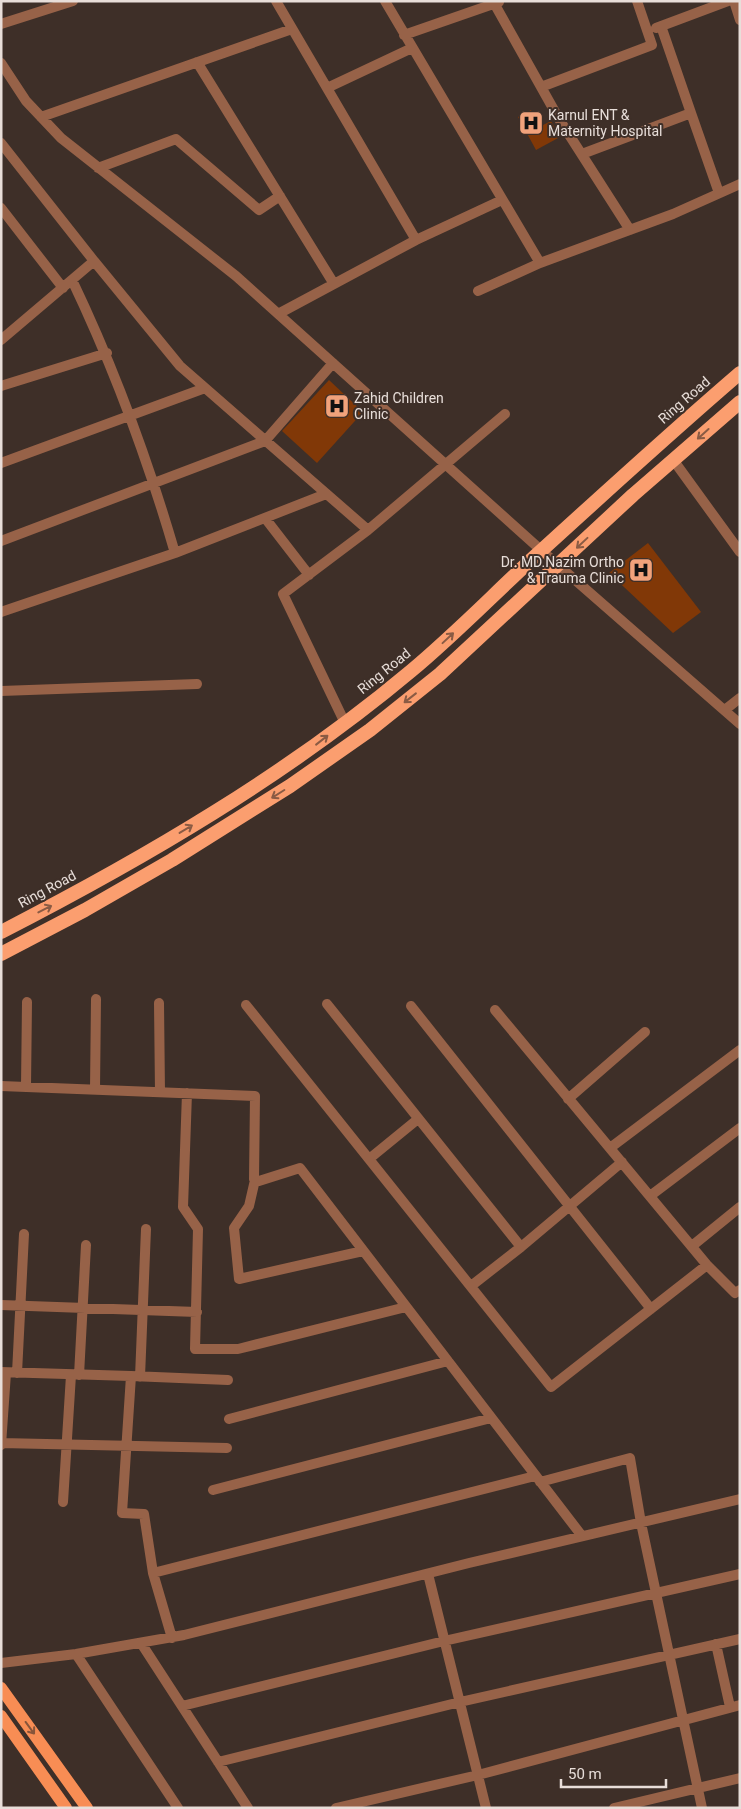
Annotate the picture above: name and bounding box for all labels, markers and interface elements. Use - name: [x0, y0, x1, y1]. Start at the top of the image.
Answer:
- place label: Karnul ENT & Maternity Hospital: [548, 107, 662, 139]
- hospital icon: Karnul ENT & Maternity Hospital: [518, 110, 544, 136]
- street label: Ring Road: [655, 373, 713, 427]
- place label: Zahid Children Clinic: [354, 390, 444, 422]
- hospital icon: Zahid Children Clinic: [324, 393, 350, 419]
- one-way arrow: [697, 428, 710, 440]
- one-way arrow: [576, 537, 589, 549]
- place label: Dr. MD.Nazim Ortho & Trauma Clinic: [501, 554, 624, 586]
- hospital icon: Dr. MD.Nazim Ortho & Trauma Clinic: [628, 557, 654, 583]
- one-way arrow: [441, 632, 454, 643]
- street label: Ring Road: [354, 645, 414, 697]
- one-way arrow: [404, 693, 417, 704]
- one-way arrow: [315, 735, 328, 746]
- one-way arrow: [272, 789, 286, 799]
- one-way arrow: [178, 824, 192, 834]
- street label: Ring Road: [15, 867, 79, 911]
- one-way arrow: [37, 904, 52, 914]
- one-way arrow: [24, 1721, 35, 1734]
- scale bar: [561, 1756, 666, 1788]
- text: 50 m: [568, 1765, 602, 1783]

